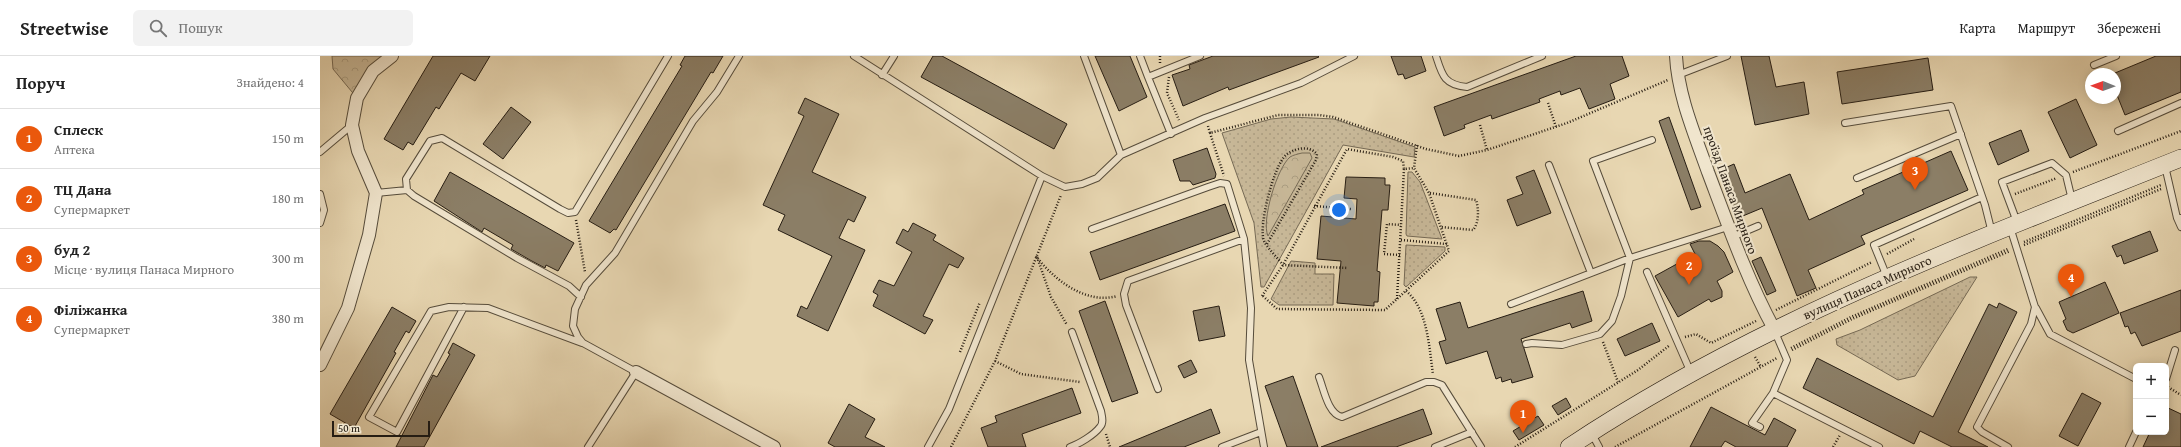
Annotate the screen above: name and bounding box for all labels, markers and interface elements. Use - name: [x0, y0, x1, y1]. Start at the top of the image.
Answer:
- search box: [133, 10, 413, 46]
- text: Streetwise: [20, 14, 109, 42]
- icon: search: [147, 17, 169, 39]
- text: Пошук: [179, 17, 223, 38]
- text: Карта: [1960, 18, 1996, 38]
- text: Маршрут: [2018, 18, 2075, 38]
- text: Збережені: [2097, 18, 2161, 38]
- north arrow: [2085, 68, 2121, 104]
- text: Поруч: [16, 70, 65, 95]
- text: Знайдено: 4: [236, 73, 304, 92]
- text: Сплеск: [54, 119, 103, 140]
- street label: проїзд Панаса Мирного: [1699, 124, 1763, 257]
- text: 1: [26, 129, 32, 148]
- text: 150 m: [272, 129, 304, 148]
- text: Аптека: [54, 140, 95, 159]
- pin: 3: [1902, 157, 1928, 190]
- text: ТЦ Дана: [54, 179, 112, 200]
- text: 2: [26, 189, 32, 208]
- text: 180 m: [272, 189, 304, 208]
- text: Супермаркет: [54, 200, 130, 219]
- your location: [1329, 200, 1349, 220]
- text: буд 2: [54, 239, 90, 260]
- text: 3: [26, 249, 32, 268]
- text: 300 m: [272, 249, 304, 268]
- street label: вулиця Панаса Мирного: [1800, 250, 1935, 324]
- pin: 2: [1676, 252, 1702, 285]
- text: Місце · вулиця Панаса Мирного: [54, 260, 234, 279]
- pin: 4: [2058, 264, 2084, 297]
- text: Філіжанка: [54, 299, 127, 320]
- text: 4: [26, 309, 32, 328]
- text: 380 m: [272, 309, 304, 328]
- text: Супермаркет: [54, 320, 130, 339]
- map controls: [2133, 363, 2169, 435]
- button: +: [2133, 363, 2169, 399]
- button: −: [2133, 399, 2169, 435]
- pin: 1: [1510, 400, 1536, 433]
- scale bar: [332, 419, 430, 438]
- text: 50 m: [338, 420, 360, 436]

